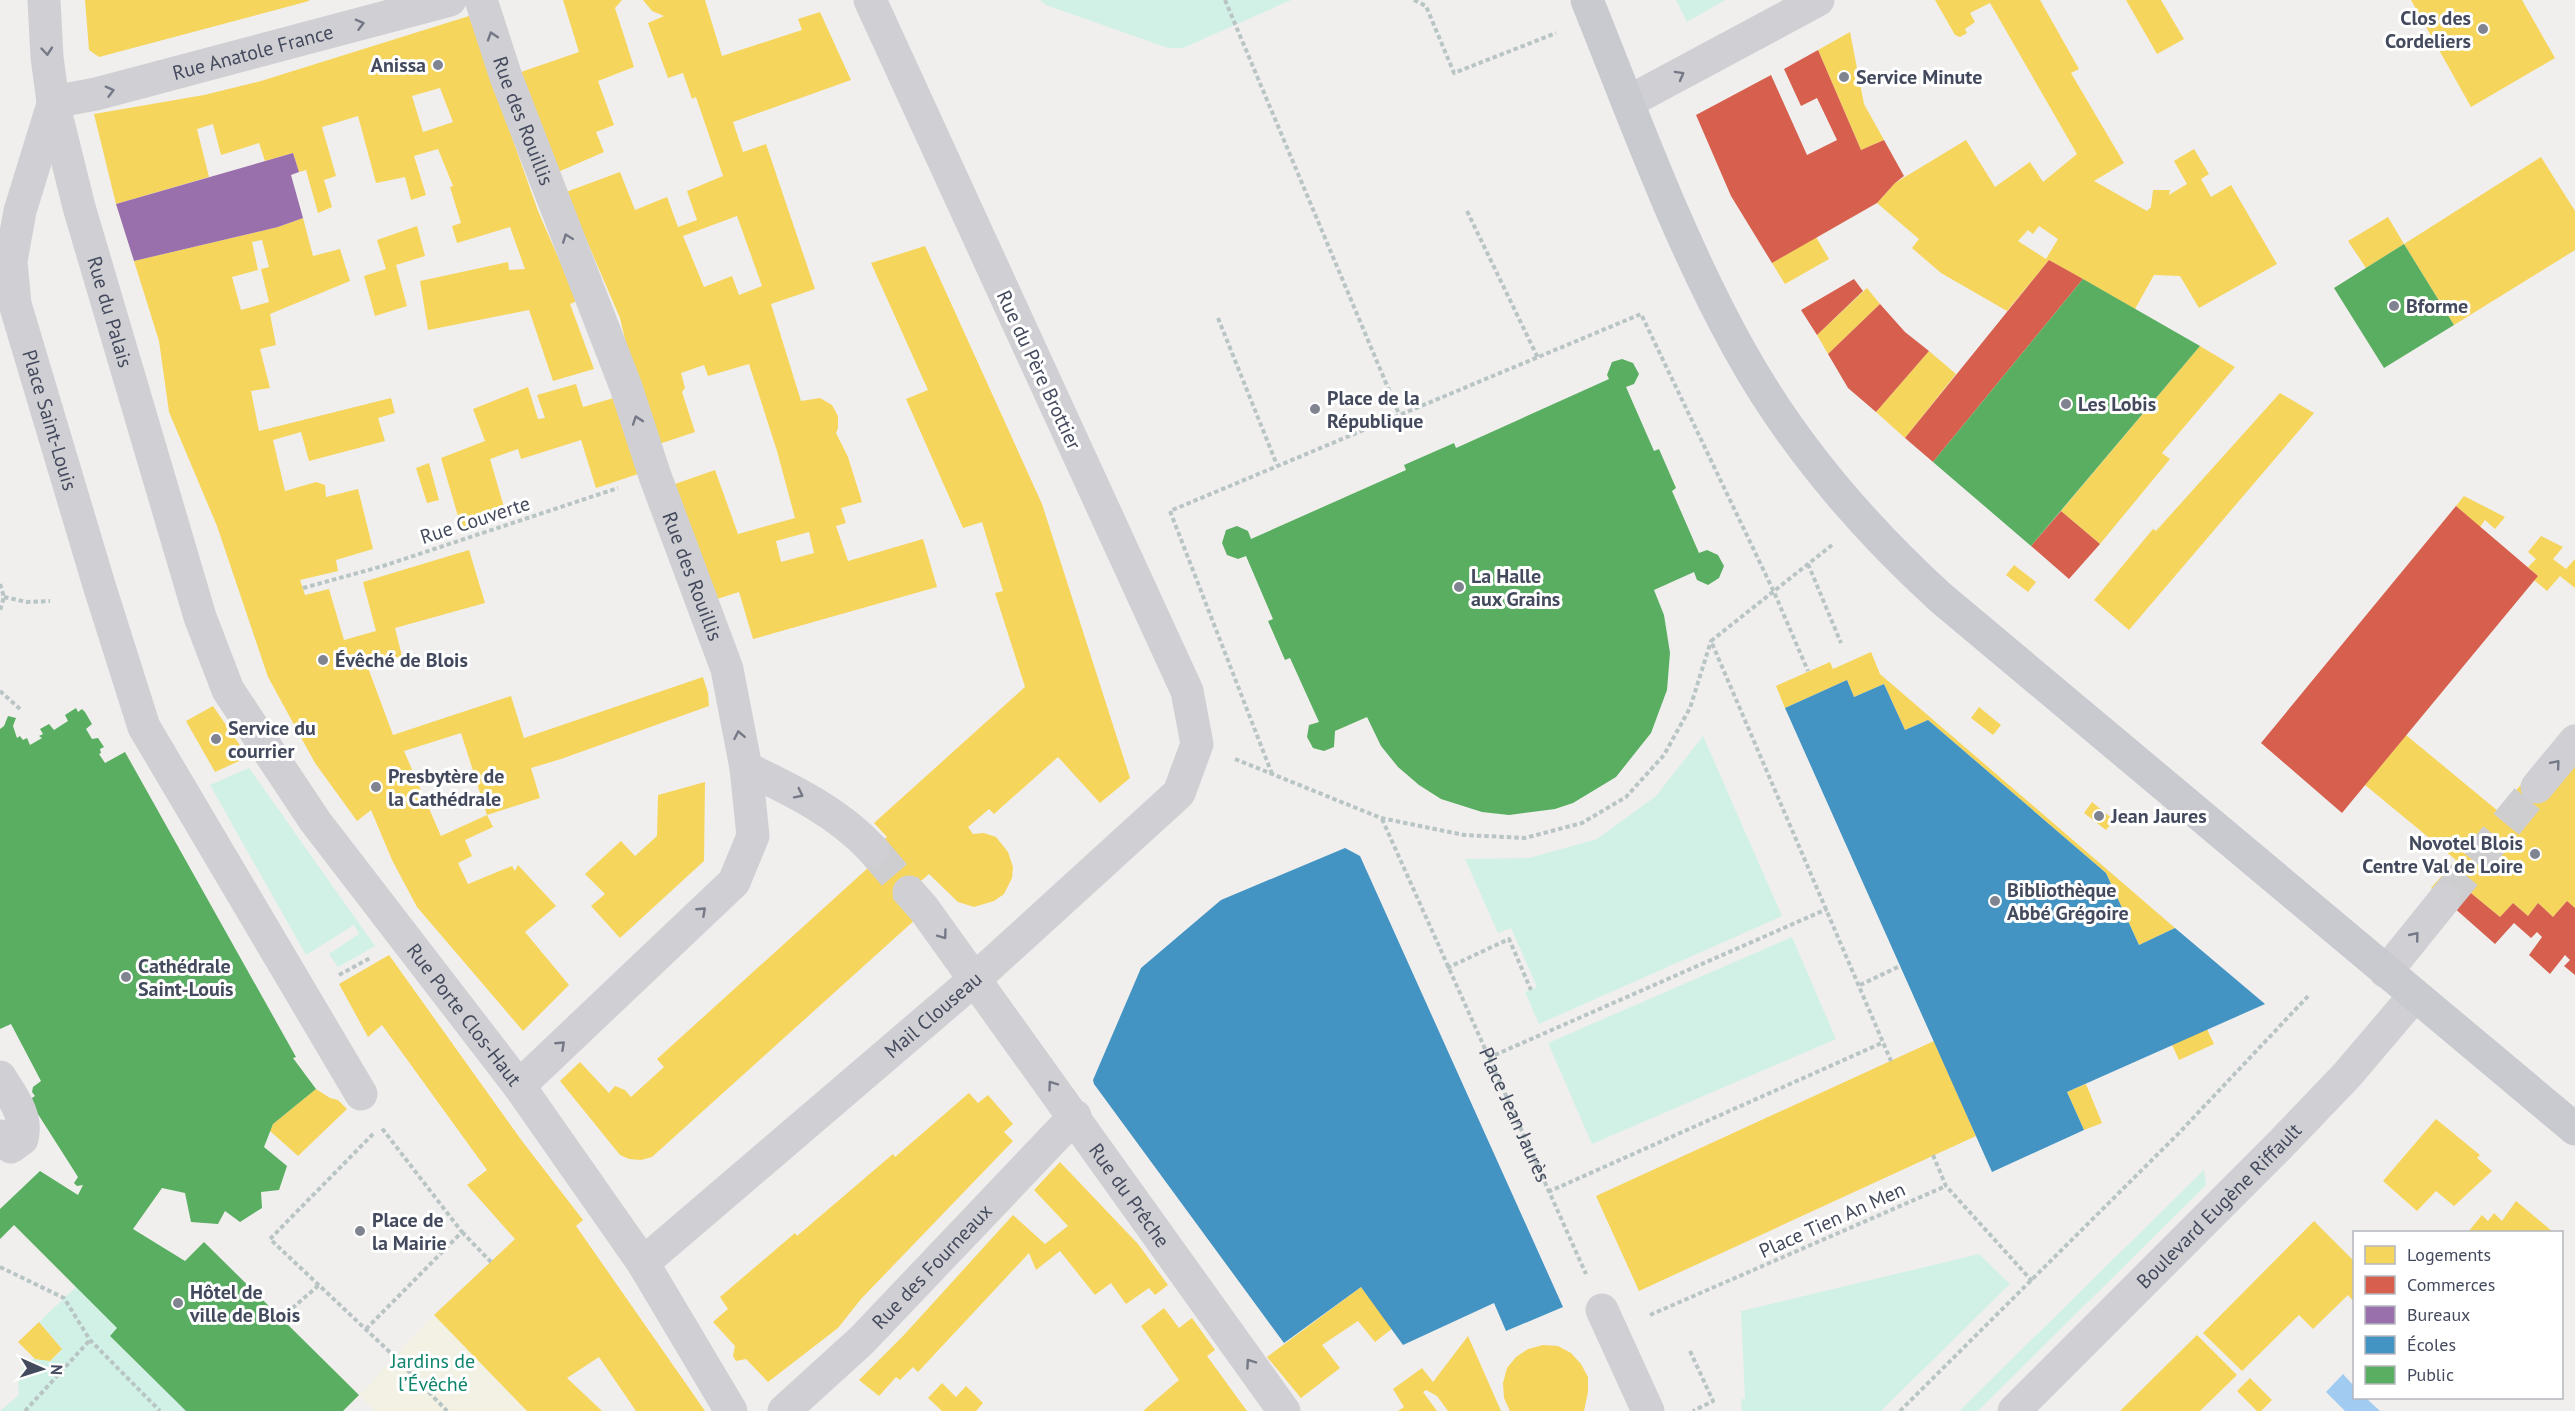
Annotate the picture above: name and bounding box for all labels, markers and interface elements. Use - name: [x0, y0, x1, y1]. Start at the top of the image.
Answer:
- place label: Clos des Cordeliers: [2385, 5, 2471, 54]
- street label: Rue Anatole France: [170, 19, 336, 86]
- one-way arrow: [354, 19, 365, 31]
- marker: Clos des Cordeliers: [2476, 22, 2490, 36]
- one-way arrow: [487, 31, 500, 42]
- one-way arrow: [40, 47, 53, 56]
- place label: Anissa: [371, 52, 426, 78]
- street label: Rue des Rouillis: [487, 53, 560, 189]
- marker: Anissa: [431, 58, 445, 72]
- place label: Service Minute: [1856, 64, 1982, 90]
- marker: Service Minute: [1837, 70, 1851, 84]
- one-way arrow: [1673, 71, 1684, 82]
- one-way arrow: [105, 85, 115, 98]
- one-way arrow: [562, 233, 574, 244]
- street label: Rue du Palais: [81, 253, 139, 371]
- street label: Rue du Père Brottier: [991, 286, 1087, 454]
- place label: Bforme: [2406, 293, 2468, 319]
- marker: Bforme: [2387, 299, 2401, 313]
- street label: Place Saint-Louis: [16, 346, 83, 494]
- place label: Place de la République: [1327, 385, 1423, 434]
- place label: Les Lobis: [2078, 391, 2156, 417]
- marker: Les Lobis: [2059, 397, 2073, 411]
- marker: Place de la République: [1308, 402, 1322, 416]
- one-way arrow: [631, 415, 644, 426]
- street label: Rue Couverte: [417, 490, 533, 550]
- street label: Rue des Rouillis: [656, 508, 728, 645]
- place label: La Halle aux Grains: [1471, 563, 1560, 612]
- marker: La Halle aux Grains: [1452, 580, 1466, 594]
- place label: Évêché de Blois: [335, 647, 468, 673]
- marker: Évêché de Blois: [316, 653, 330, 667]
- place label: Service du courrier: [228, 715, 316, 764]
- one-way arrow: [733, 730, 746, 740]
- marker: Service du courrier: [209, 732, 223, 746]
- one-way arrow: [2549, 760, 2560, 771]
- place label: Presbytère de la Cathédrale: [388, 763, 504, 812]
- marker: Presbytère de la Cathédrale: [369, 780, 383, 794]
- one-way arrow: [792, 786, 803, 798]
- place label: Jean Jaures: [2110, 803, 2207, 829]
- marker: Jean Jaures: [2092, 809, 2106, 823]
- place label: Novotel Blois Centre Val de Loire: [2362, 830, 2523, 879]
- marker: Novotel Blois Centre Val de Loire: [2528, 847, 2542, 861]
- place label: Bibliothèque Abbé Grégoire: [2007, 877, 2129, 926]
- marker: Bibliothèque Abbé Grégoire: [1988, 894, 2002, 908]
- one-way arrow: [696, 907, 706, 918]
- one-way arrow: [936, 928, 947, 939]
- one-way arrow: [2408, 932, 2419, 943]
- street label: Rue Porte Clos-Haut: [401, 938, 527, 1091]
- place label: Cathédrale Saint-Louis: [138, 953, 234, 1002]
- street label: Mail Clouseau: [879, 966, 987, 1064]
- marker: Cathédrale Saint-Louis: [119, 970, 133, 984]
- one-way arrow: [554, 1041, 564, 1052]
- street label: Place Jean Jaurès: [1473, 1043, 1556, 1186]
- one-way arrow: [1048, 1081, 1059, 1092]
- street label: Boulevard Eugène Riffault: [2131, 1117, 2307, 1294]
- street label: Rue du Prêche: [1083, 1138, 1176, 1253]
- street label: Place Tien An Men: [1755, 1176, 1909, 1264]
- street label: Rue des Fourneaux: [866, 1198, 998, 1335]
- place label: Place de la Mairie: [372, 1207, 447, 1256]
- marker: Place de la Mairie: [353, 1224, 367, 1238]
- legend: [2353, 1231, 2563, 1399]
- text: Logements: [2407, 1243, 2491, 1266]
- text: Commerces: [2407, 1273, 2495, 1296]
- place label: Hôtel de ville de Blois: [189, 1279, 300, 1328]
- marker: Hôtel de ville de Blois: [171, 1296, 185, 1310]
- text: Bureaux: [2407, 1303, 2470, 1326]
- text: Écoles: [2407, 1333, 2456, 1356]
- north arrow: [12, 1339, 72, 1399]
- park label: Jardins de l’Évêché: [390, 1348, 475, 1397]
- one-way arrow: [1247, 1359, 1258, 1370]
- text: Public: [2407, 1363, 2454, 1386]
- text: N: [47, 1364, 67, 1376]

